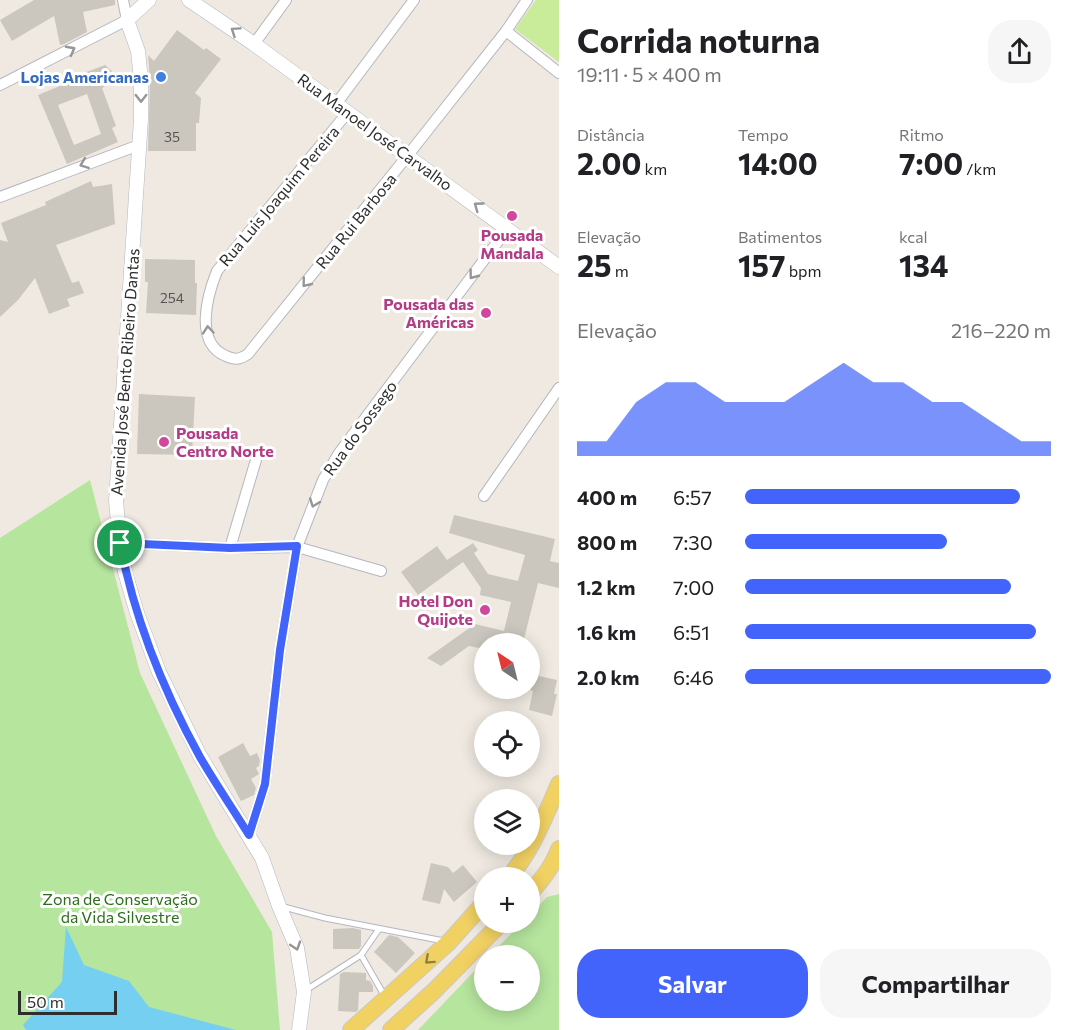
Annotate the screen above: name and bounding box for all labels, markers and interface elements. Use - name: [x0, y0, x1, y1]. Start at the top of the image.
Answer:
- text: Corrida noturna: [577, 19, 820, 60]
- button: share: [988, 20, 1051, 83]
- one-way arrow: [231, 27, 242, 38]
- one-way arrow: [65, 46, 76, 57]
- text: 19:11 · 5 × 400 m: [577, 62, 722, 86]
- place label: Lojas Americanas: [21, 67, 149, 86]
- street label: Rua Manoel José Carvalho: [294, 69, 456, 194]
- marker: Lojas Americanas: [154, 70, 168, 84]
- one-way arrow: [135, 93, 147, 102]
- street label: Rua Luis Joaquim Pereira: [214, 122, 343, 270]
- text: Distância: [577, 125, 645, 144]
- text: Tempo: [738, 125, 788, 144]
- text: Ritmo: [899, 125, 944, 144]
- house number: 35: [164, 128, 180, 145]
- text: 2.00: [577, 144, 641, 181]
- text: 14:00: [738, 144, 818, 181]
- text: 7:00: [899, 144, 963, 181]
- one-way arrow: [79, 157, 90, 170]
- text: km: [641, 159, 667, 178]
- text: /km: [963, 159, 996, 178]
- street label: Rua Rui Barbosa: [311, 169, 400, 272]
- one-way arrow: [474, 203, 485, 214]
- marker: Pousada Mandala: [505, 209, 519, 223]
- place label: Pousada Mandala: [480, 225, 544, 262]
- text: Elevação: [577, 227, 641, 246]
- text: Batimentos: [738, 227, 822, 246]
- text: kcal: [899, 227, 928, 246]
- text: 25: [577, 246, 612, 283]
- text: 157: [738, 246, 786, 283]
- text: 134: [899, 246, 948, 283]
- street label: Avenida José Bento Ribeiro Dantas: [106, 248, 143, 496]
- text: m: [612, 261, 629, 280]
- text: bpm: [786, 261, 822, 280]
- one-way arrow: [470, 269, 481, 280]
- one-way arrow: [302, 276, 313, 287]
- house number: 254: [160, 289, 185, 306]
- place label: Pousada das Américas: [383, 294, 474, 331]
- marker: Pousada das Américas: [479, 306, 493, 320]
- text: Elevação: [577, 318, 657, 342]
- text: 216–220 m: [951, 318, 1051, 342]
- one-way arrow: [202, 326, 215, 335]
- street label: Rua do Sossego: [319, 377, 400, 479]
- place label: Pousada Centro Norte: [176, 423, 274, 460]
- marker: Pousada Centro Norte: [157, 435, 171, 449]
- text: 400 m: [577, 485, 637, 509]
- text: 6:57: [673, 485, 712, 509]
- one-way arrow: [309, 497, 321, 508]
- pin: [94, 517, 145, 568]
- icon: arrive: [103, 526, 136, 559]
- text: 800 m: [577, 530, 637, 554]
- text: 7:30: [673, 530, 713, 554]
- text: 1.2 km: [577, 575, 635, 599]
- text: 7:00: [673, 575, 714, 599]
- place label: Hotel Don Quijote: [398, 591, 473, 628]
- marker: Hotel Don Quijote: [478, 603, 492, 617]
- text: 1.6 km: [577, 620, 636, 644]
- text: 6:51: [673, 620, 710, 644]
- north arrow: [474, 633, 540, 699]
- map controls: [474, 633, 540, 1011]
- text: 2.0 km: [577, 665, 639, 689]
- text: 6:46: [673, 665, 714, 689]
- button: locate: [474, 711, 540, 777]
- button: layers: [474, 789, 540, 855]
- button: +: [474, 867, 540, 933]
- park label: Zona de Conservação da Vida Silvestre: [42, 889, 198, 926]
- one-way arrow: [288, 940, 301, 951]
- button: −: [474, 945, 540, 1011]
- button: Salvar: [577, 949, 808, 1018]
- button: Compartilhar: [820, 949, 1051, 1018]
- one-way arrow: [425, 953, 436, 964]
- scale bar: [18, 988, 117, 1016]
- text: 50 m: [27, 992, 64, 1011]

